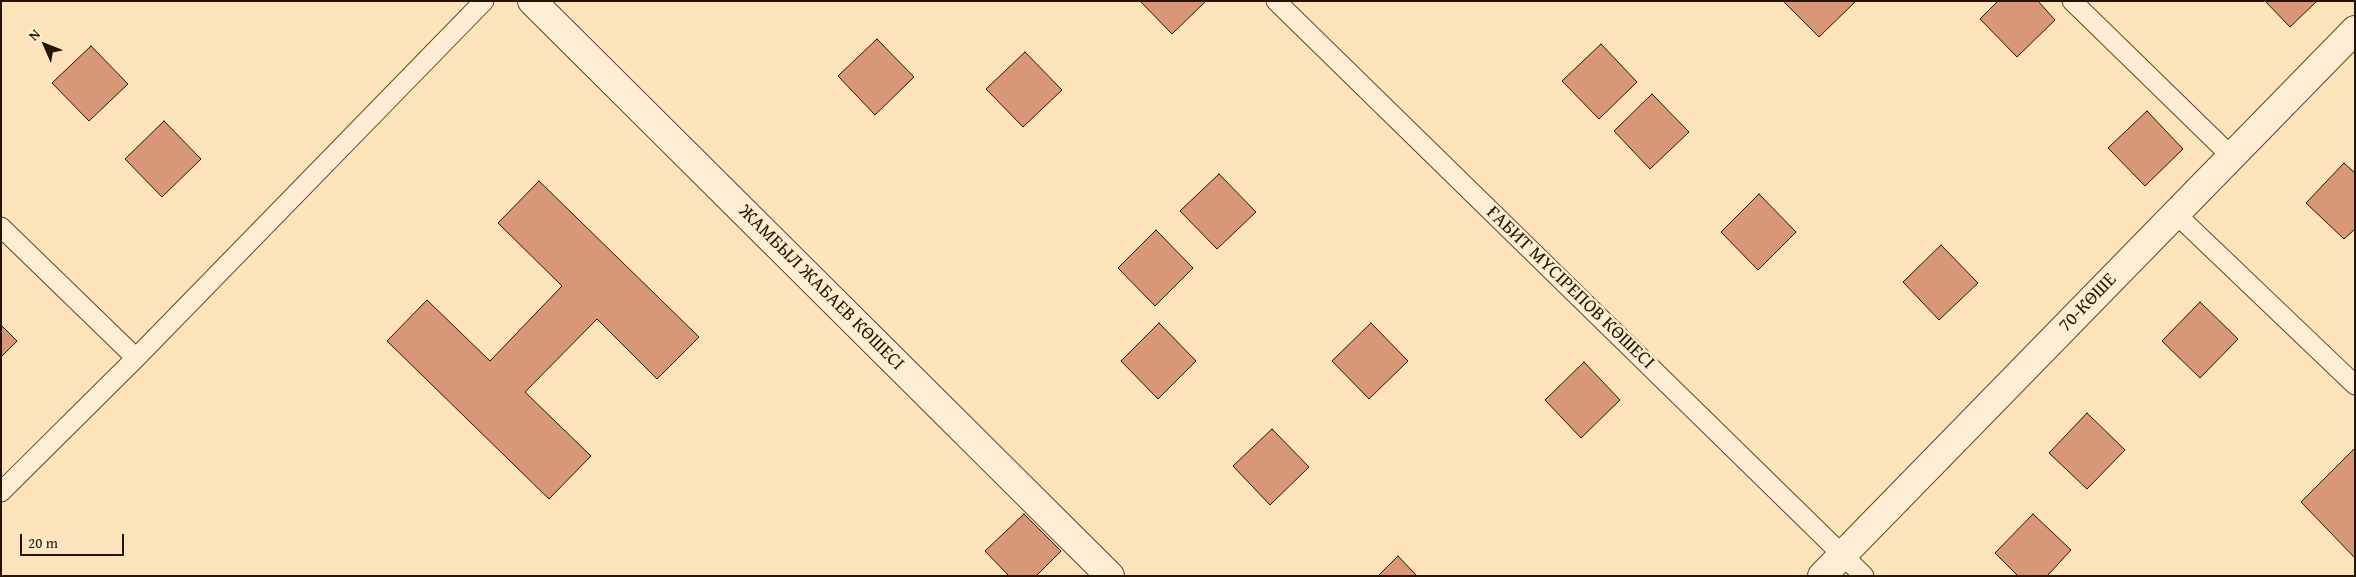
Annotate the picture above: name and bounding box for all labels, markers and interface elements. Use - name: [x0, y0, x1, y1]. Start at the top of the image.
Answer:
- north arrow: [20, 20, 70, 70]
- text: N: [24, 24, 45, 45]
- street label: ЖАМБЫЛ ЖАБАЕВ КӨШЕСІ: [733, 200, 909, 376]
- street label: ҒАБИТ МҮСІРЕПОВ КӨШЕСІ: [1481, 202, 1659, 374]
- street label: 70-КӨШЕ: [2054, 269, 2122, 337]
- scale bar: [22, 524, 126, 556]
- text: 20 m: [28, 532, 58, 553]

